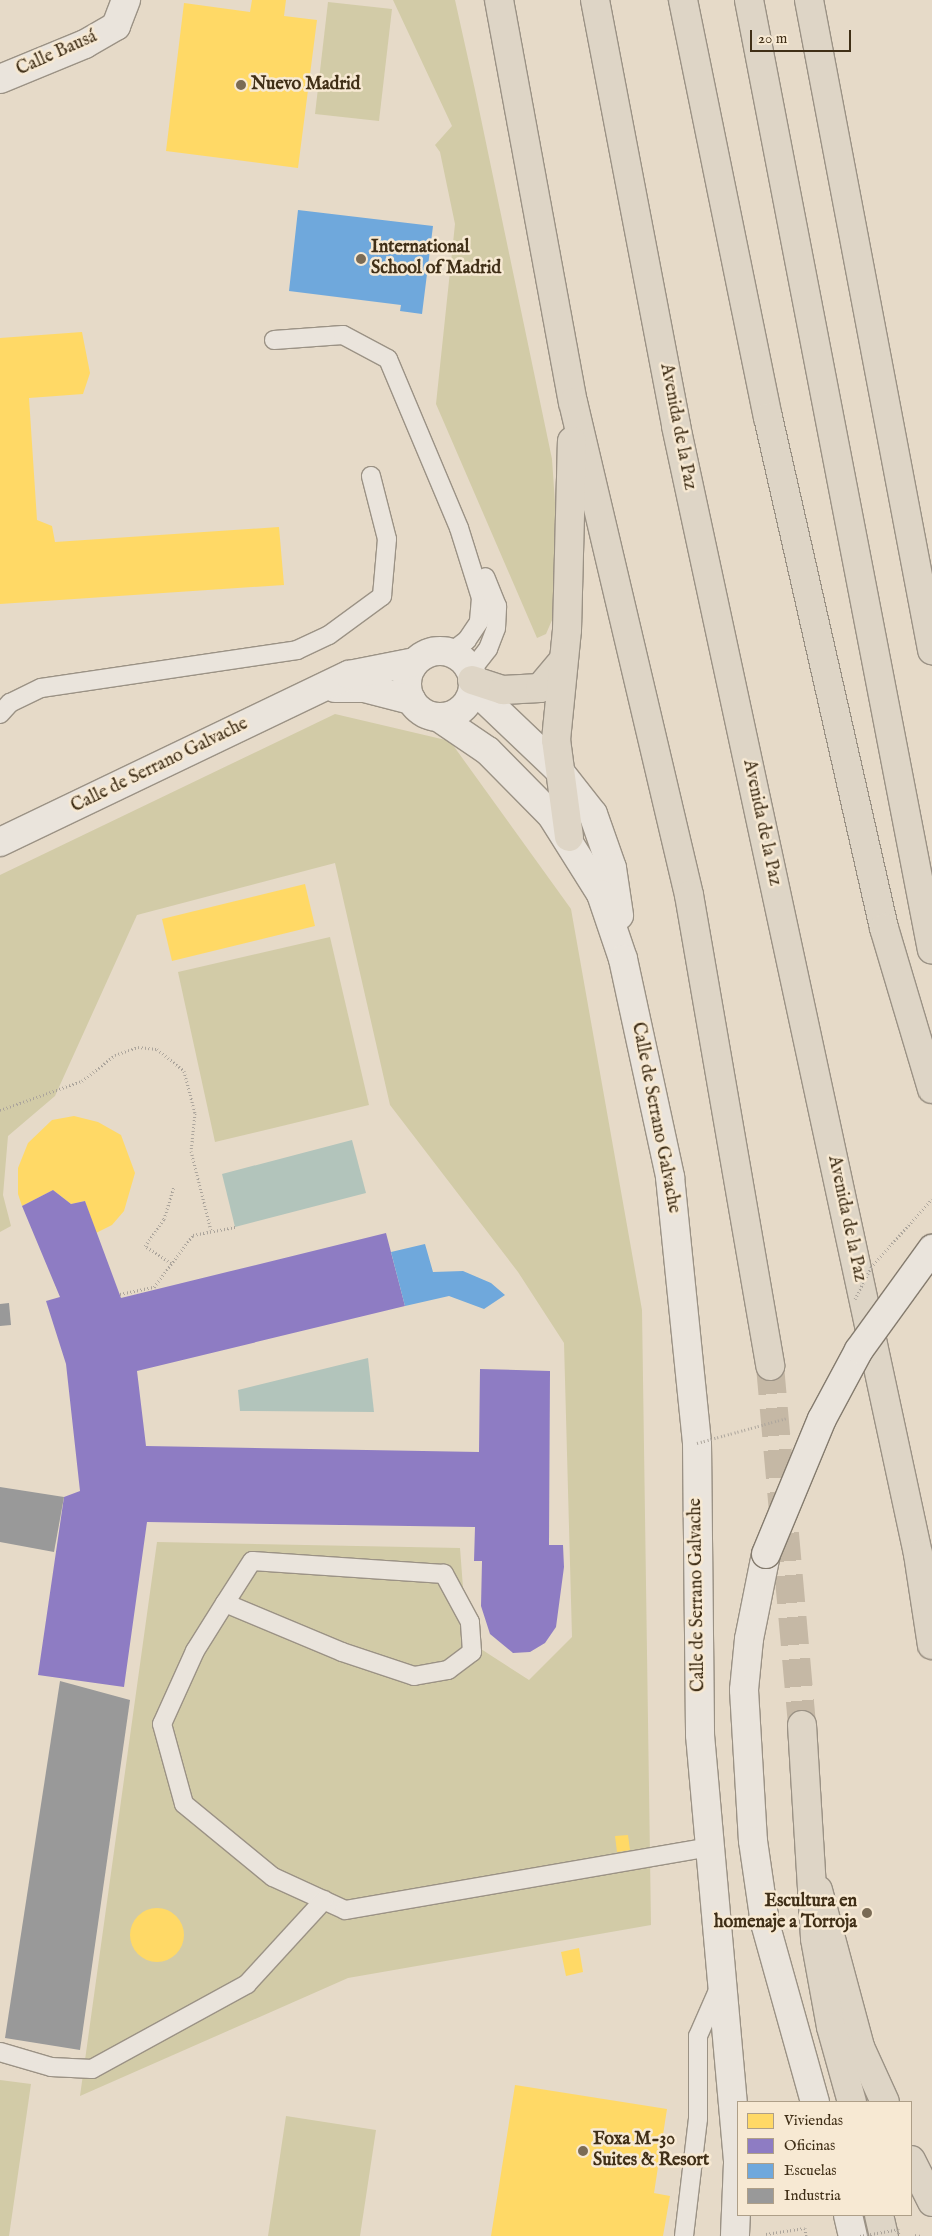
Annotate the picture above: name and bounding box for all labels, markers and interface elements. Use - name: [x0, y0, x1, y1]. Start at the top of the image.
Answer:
- scale bar: [752, 20, 853, 52]
- street label: Calle Bausá: [13, 27, 101, 81]
- text: 20 m: [758, 29, 787, 48]
- place label: Nuevo Madrid: [251, 74, 360, 96]
- marker: Nuevo Madrid: [235, 79, 247, 91]
- place label: International School of Madrid: [371, 238, 501, 280]
- marker: International School of Madrid: [355, 253, 367, 265]
- street label: Avenida de la Paz: [654, 362, 700, 492]
- street label: Calle de Serrano Galvache: [68, 714, 252, 818]
- street label: Avenida de la Paz: [737, 758, 785, 888]
- street label: Calle de Serrano Galvache: [626, 1021, 684, 1215]
- street label: Avenida de la Paz: [822, 1154, 870, 1284]
- street label: Calle de Serrano Galvache: [686, 1498, 710, 1692]
- place label: Escultura en homenaje a Torroja: [714, 1892, 857, 1935]
- marker: Escultura en homenaje a Torroja: [861, 1907, 873, 1919]
- legend: [737, 2101, 912, 2216]
- text: Viviendas: [784, 2111, 843, 2130]
- place label: Foxa M-30 Suites & Resort: [593, 2130, 709, 2172]
- text: Oficinas: [784, 2136, 835, 2155]
- marker: Foxa M-30 Suites & Resort: [577, 2145, 589, 2157]
- text: Escuelas: [784, 2161, 837, 2180]
- text: Industria: [784, 2186, 841, 2205]

